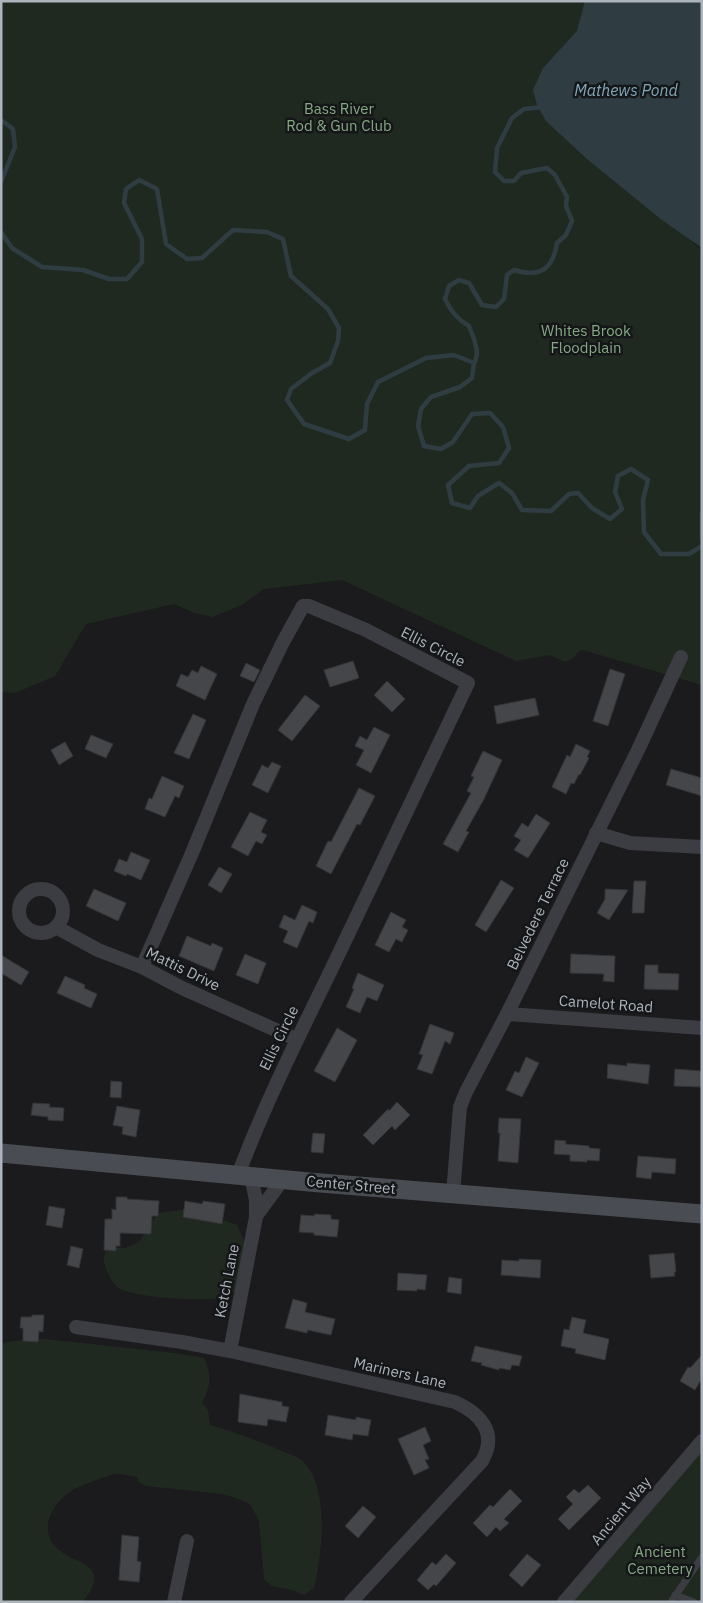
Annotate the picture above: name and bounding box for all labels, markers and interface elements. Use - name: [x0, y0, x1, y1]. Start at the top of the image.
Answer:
- water label: Mathews Pond: [574, 80, 679, 100]
- park label: Bass River Rod & Gun Club: [286, 99, 392, 135]
- park label: Whites Brook Floodplain: [541, 321, 631, 357]
- street label: Ellis Circle: [398, 622, 469, 671]
- street label: Belvedere Terrace: [502, 855, 573, 973]
- street label: Mattis Drive: [143, 942, 223, 995]
- street label: Camelot Road: [558, 991, 654, 1016]
- street label: Ellis Circle: [255, 1002, 302, 1073]
- street label: Center Street: [306, 1171, 397, 1198]
- street label: Ketch Lane: [210, 1243, 243, 1319]
- street label: Mariners Lane: [352, 1353, 448, 1392]
- street label: Ancient Way: [586, 1472, 655, 1549]
- park label: Ancient Cemetery: [627, 1542, 693, 1578]

